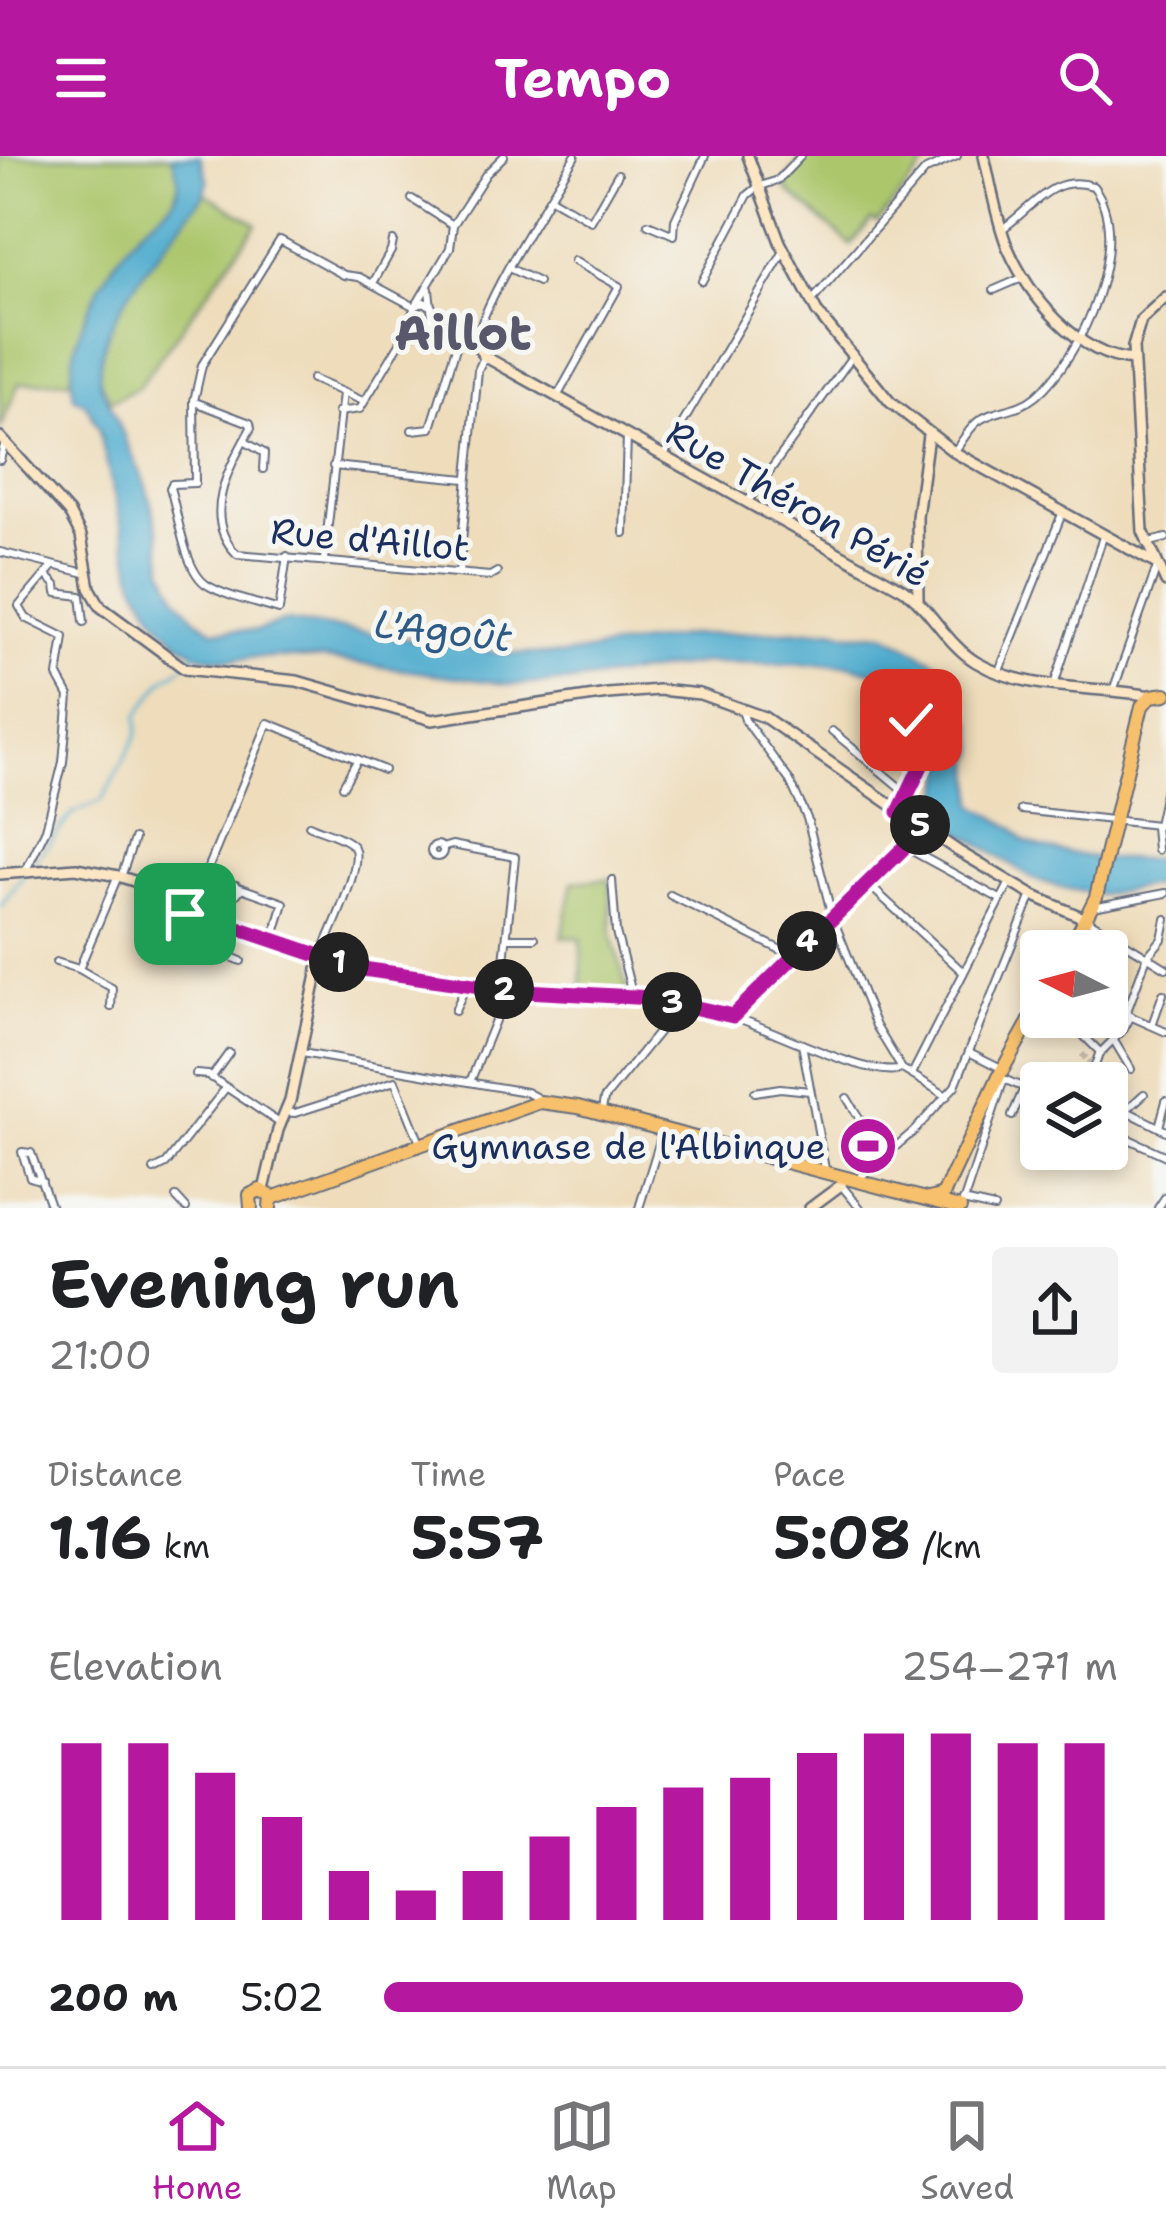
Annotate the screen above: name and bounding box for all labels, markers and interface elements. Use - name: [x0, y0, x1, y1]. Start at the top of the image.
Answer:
- text: Tempo: [495, 42, 671, 114]
- icon: menu: [48, 45, 114, 111]
- icon: search: [1052, 45, 1118, 111]
- district label: Aillot: [394, 301, 532, 365]
- street label: Rue Théron Périé: [657, 408, 938, 599]
- street label: Rue d'Aillot: [269, 506, 471, 573]
- water label: L'Agoût: [371, 597, 515, 663]
- pin: [860, 669, 962, 771]
- icon: check: [878, 687, 944, 753]
- pin: 5: [890, 795, 950, 855]
- text: 5: [910, 802, 930, 847]
- pin: [134, 863, 236, 965]
- icon: arrive: [152, 881, 218, 947]
- pin: 4: [777, 911, 837, 971]
- text: 4: [795, 918, 819, 963]
- north arrow: [1020, 930, 1128, 1038]
- map controls: [1020, 930, 1128, 1170]
- pin: 1: [309, 932, 369, 992]
- text: 1: [331, 939, 347, 984]
- pin: 2: [474, 959, 534, 1019]
- text: 2: [492, 966, 516, 1011]
- pin: 3: [642, 972, 702, 1032]
- text: 3: [660, 979, 684, 1024]
- button: layers: [1020, 1062, 1128, 1170]
- sports icon: Gymnase de l'Albinque: [837, 1115, 899, 1177]
- place label: Gymnase de l'Albinque: [431, 1122, 826, 1171]
- text: Evening run: [48, 1240, 459, 1328]
- button: share: [992, 1247, 1118, 1373]
- text: 21:00: [48, 1329, 152, 1381]
- text: Distance: [48, 1452, 183, 1497]
- text: Time: [411, 1452, 486, 1497]
- text: Pace: [773, 1452, 846, 1497]
- text: 1.16: [48, 1497, 152, 1577]
- text: 5:57: [411, 1497, 544, 1577]
- text: 5:08: [773, 1497, 911, 1577]
- text: km: [152, 1524, 210, 1569]
- text: /km: [911, 1524, 981, 1569]
- text: Elevation: [48, 1640, 223, 1692]
- text: 254–271 m: [901, 1640, 1118, 1692]
- text: 200 m: [48, 1971, 178, 2023]
- text: 5:02: [240, 1971, 324, 2023]
- tab: Home: [152, 2093, 243, 2210]
- tab: Map: [546, 2093, 617, 2210]
- tab: Saved: [920, 2093, 1014, 2210]

